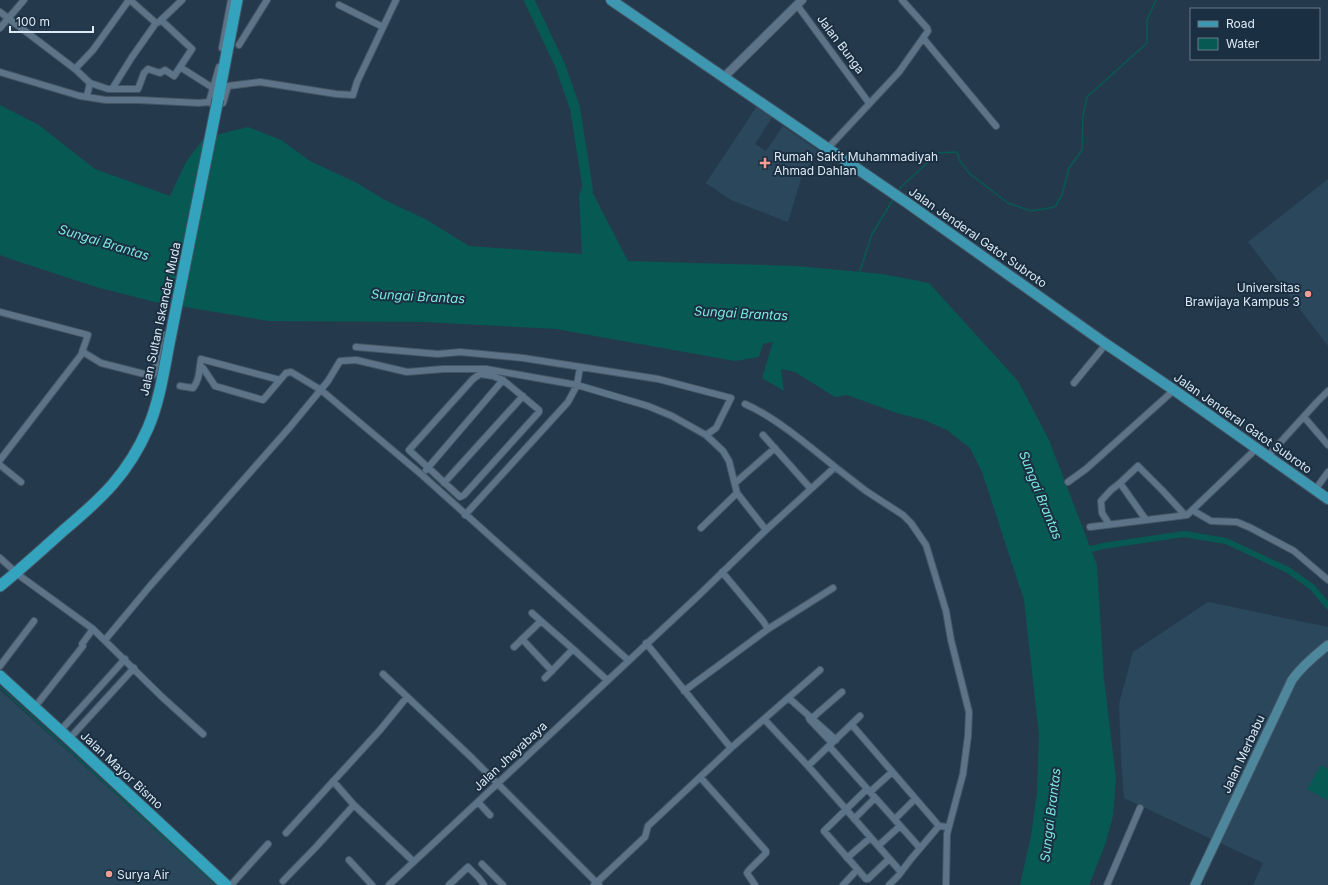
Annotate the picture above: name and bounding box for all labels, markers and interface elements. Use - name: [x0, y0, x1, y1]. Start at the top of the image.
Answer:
- scale bar: [10, 8, 93, 34]
- legend: [1190, 8, 1320, 60]
- street label: Jalan Bunga: [814, 12, 868, 76]
- text: 100 m: [16, 14, 50, 29]
- text: Road: [1226, 16, 1255, 31]
- text: Water: [1226, 36, 1260, 51]
- place label: Rumah Sakit Muhammadiyah Ahmad Dahlan: [774, 149, 938, 178]
- marker: Rumah Sakit Muhammadiyah Ahmad Dahlan: [759, 157, 771, 169]
- street label: Jalan Jenderal Gatot Subroto: [906, 183, 1050, 291]
- water label: Sungai Brantas: [57, 221, 152, 263]
- street label: Jalan Sultan Iskandar Muda: [136, 241, 184, 397]
- place label: Universitas Brawijaya Kampus 3: [1185, 280, 1300, 309]
- water label: Sungai Brantas: [370, 286, 466, 306]
- marker: Universitas Brawijaya Kampus 3: [1303, 289, 1313, 299]
- water label: Sungai Brantas: [693, 303, 789, 323]
- street label: Jalan Jenderal Gatot Subroto: [1171, 369, 1315, 477]
- water label: Sungai Brantas: [1016, 448, 1066, 542]
- street label: Jalan Merbabu: [1218, 712, 1268, 796]
- street label: Jalan Jhayabaya: [470, 718, 550, 794]
- street label: Jalan Mayor Bismo: [78, 728, 166, 812]
- water label: Sungai Brantas: [1036, 767, 1064, 863]
- place label: Surya Air: [117, 867, 170, 882]
- marker: Surya Air: [104, 869, 114, 879]

